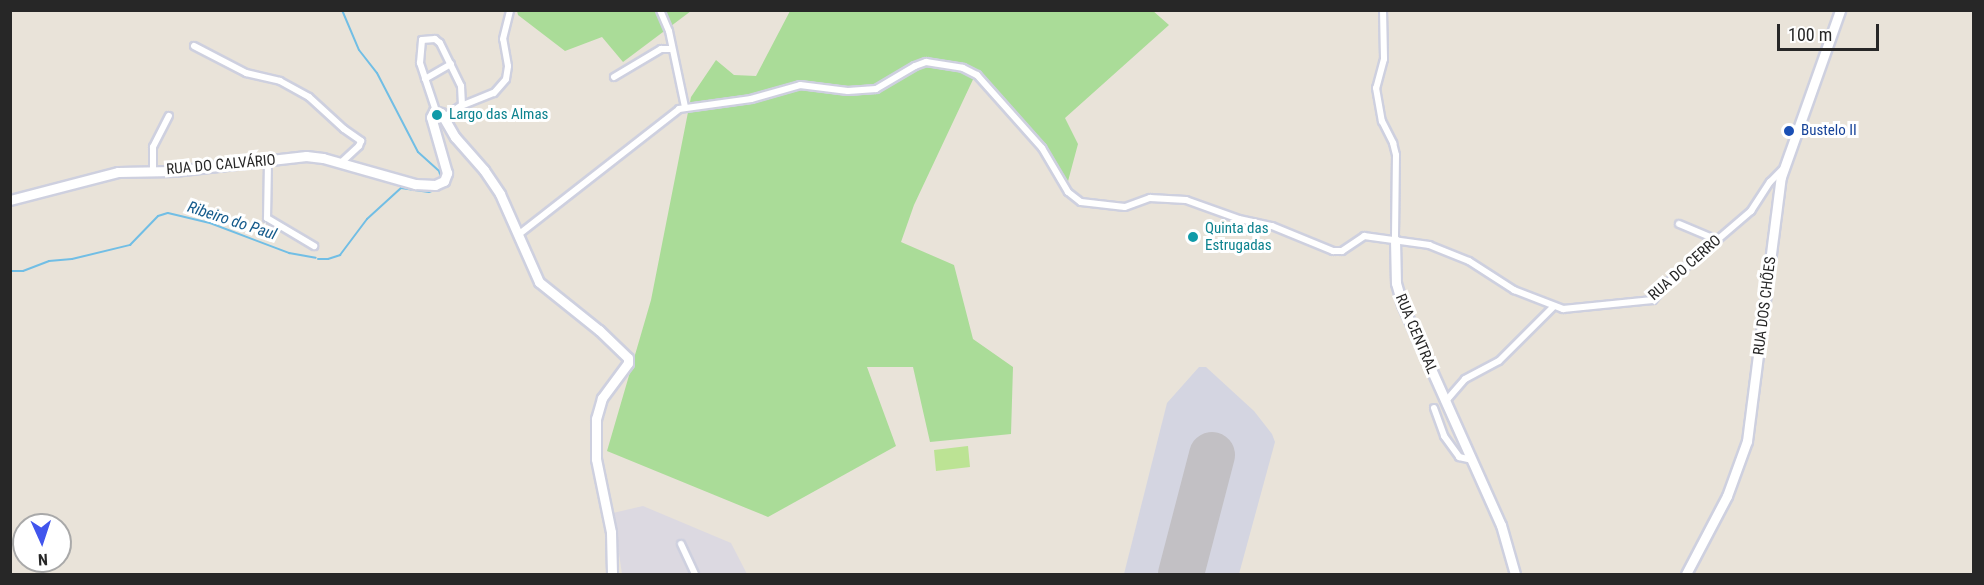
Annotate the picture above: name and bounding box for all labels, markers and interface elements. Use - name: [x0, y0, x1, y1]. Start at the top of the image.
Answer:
- scale bar: [1780, 12, 1882, 50]
- text: 100 m: [1788, 24, 1832, 45]
- place label: Largo das Almas: [449, 106, 548, 124]
- marker: Largo das Almas: [430, 108, 444, 122]
- place label: Bustelo II: [1801, 122, 1857, 140]
- marker: Bustelo II: [1782, 124, 1796, 138]
- street label: RUA DO CALVÁRIO: [166, 151, 276, 179]
- water label: Ribeiro do Paul: [185, 198, 279, 244]
- place label: Quinta das Estrugadas: [1205, 219, 1272, 254]
- marker: Quinta das Estrugadas: [1186, 230, 1200, 244]
- street label: RUA DO CERRO: [1645, 232, 1725, 304]
- street label: RUA DOS CHÕES: [1750, 256, 1780, 356]
- street label: RUA CENTRAL: [1391, 291, 1441, 377]
- north arrow: [12, 513, 72, 573]
- text: N: [37, 550, 48, 569]

